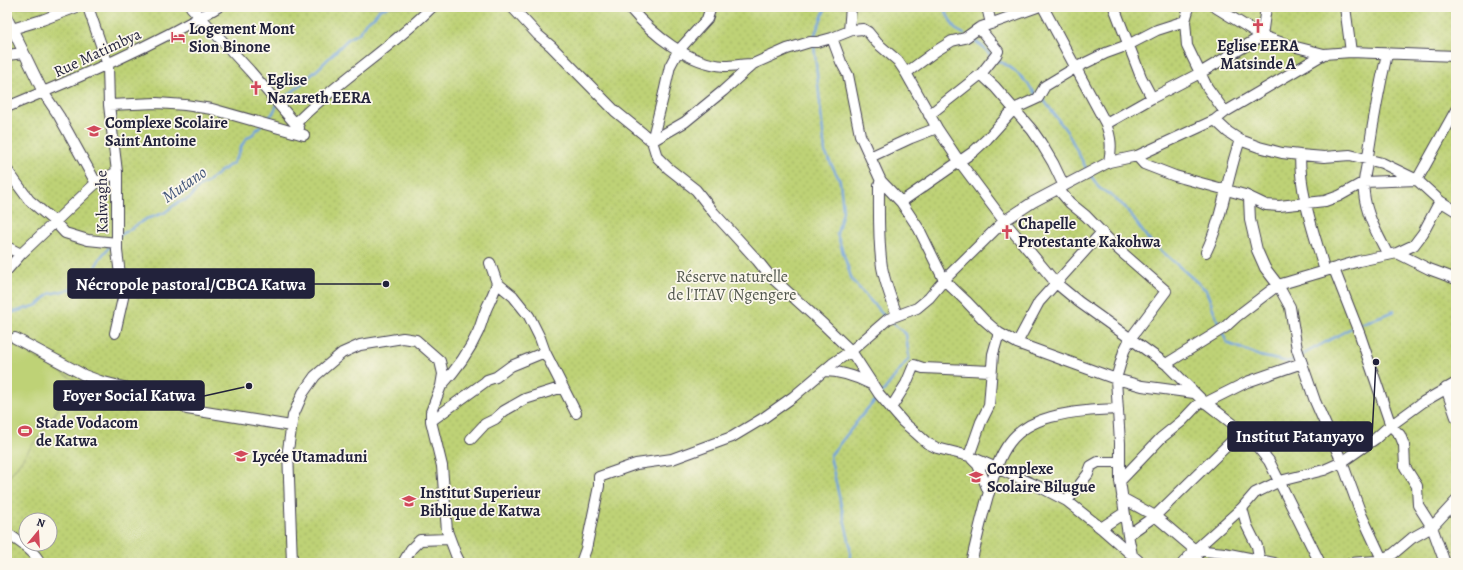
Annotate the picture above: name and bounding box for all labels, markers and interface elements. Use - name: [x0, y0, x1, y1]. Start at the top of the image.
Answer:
- place label: Logement Mont Sion Binone: [189, 18, 296, 58]
- church icon: Eglise EERA Matsinde A: [1250, 18, 1266, 34]
- street label: Rue Matimbya: [50, 23, 145, 83]
- hotel icon: Logement Mont Sion Binone: [170, 29, 186, 45]
- place label: Eglise EERA Matsinde A: [1217, 35, 1300, 75]
- place label: Eglise Nazareth EERA: [267, 69, 372, 109]
- church icon: Eglise Nazareth EERA: [248, 80, 264, 96]
- place label: Complexe Scolaire Saint Antoine: [105, 112, 228, 152]
- school or university icon: Complexe Scolaire Saint Antoine: [86, 123, 102, 139]
- water label: Mutano: [157, 161, 211, 208]
- street label: Kalwaghe: [90, 170, 114, 234]
- place label: Chapelle Protestante Kakohwa: [1018, 213, 1161, 253]
- church icon: Chapelle Protestante Kakohwa: [999, 224, 1015, 240]
- park label: Réserve naturelle de l'ITAV (Ngengere: [668, 266, 796, 306]
- callout: Nécropole pastoral/CBCA Katwa: [68, 269, 314, 298]
- text: Nécropole pastoral/CBCA Katwa: [76, 273, 307, 296]
- callout: Foyer Social Katwa: [54, 381, 204, 410]
- text: Foyer Social Katwa: [62, 384, 196, 407]
- place label: Stade Vodacom de Katwa: [36, 412, 139, 452]
- callout: Institut Fatanyayo: [1228, 422, 1372, 451]
- sports icon: Stade Vodacom de Katwa: [17, 423, 33, 439]
- text: Institut Fatanyayo: [1236, 425, 1364, 448]
- place label: Lycée Utamaduni: [252, 446, 368, 468]
- school or university icon: Lycée Utamaduni: [233, 448, 249, 464]
- place label: Complexe Scolaire Bilugue: [987, 458, 1095, 498]
- school or university icon: Complexe Scolaire Bilugue: [968, 469, 984, 485]
- place label: Institut Superieur Biblique de Katwa: [420, 482, 541, 522]
- school or university icon: Institut Superieur Biblique de Katwa: [401, 493, 417, 509]
- north arrow: [18, 512, 58, 552]
- text: N: [35, 515, 47, 531]

